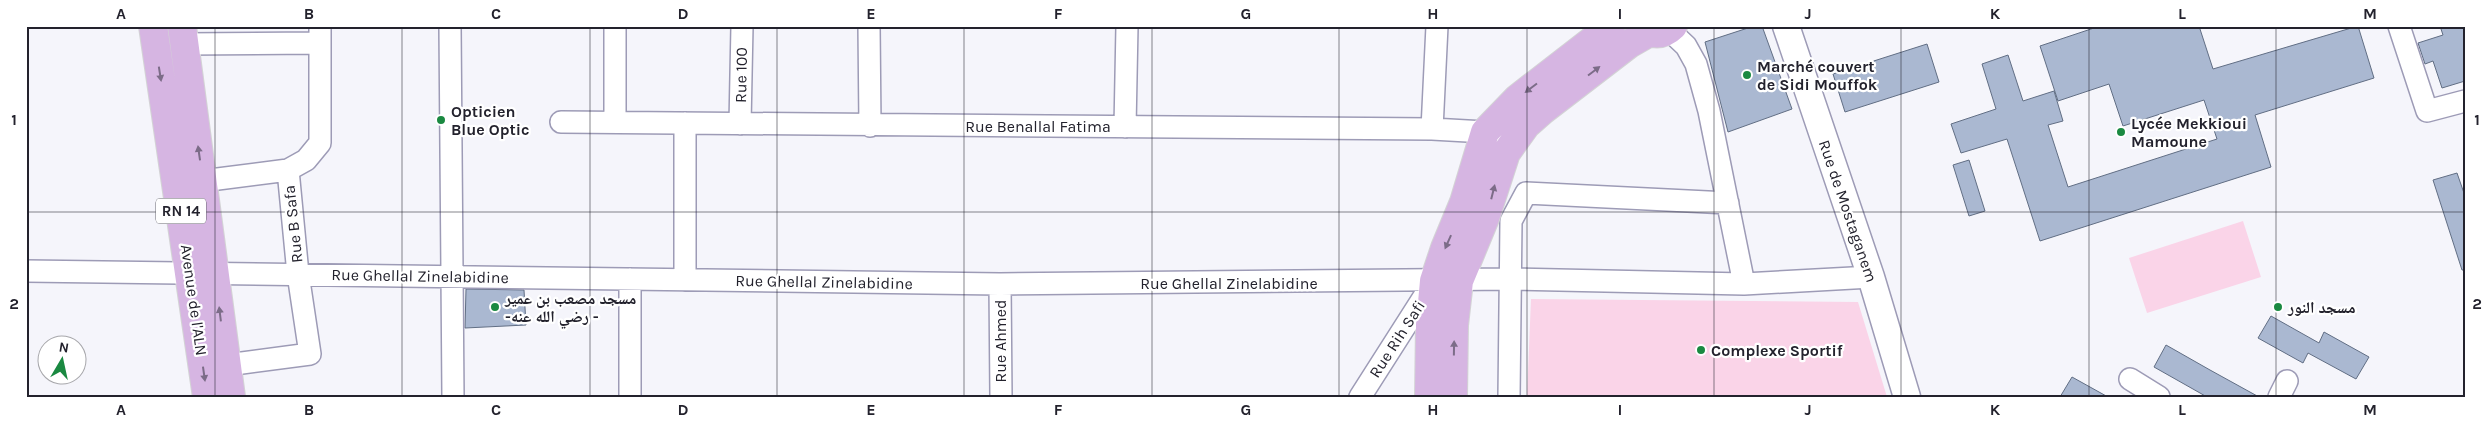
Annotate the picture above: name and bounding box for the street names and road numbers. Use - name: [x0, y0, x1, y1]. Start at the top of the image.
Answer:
- street label: Rue 100: [731, 47, 751, 103]
- street label: Rue Benallal Fatima: [965, 117, 1111, 136]
- street label: Rue de Mostaganem: [1815, 137, 1881, 285]
- street label: Rue B Safa: [279, 184, 307, 264]
- road number: RN 14: [156, 198, 206, 224]
- street label: Avenue de l'ALN: [177, 243, 211, 357]
- street label: Rue Ghellal Zinelabidine: [331, 265, 509, 287]
- street label: Rue Ghellal Zinelabidine: [735, 271, 913, 293]
- street label: Rue Ghellal Zinelabidine: [1140, 274, 1318, 293]
- street label: Rue Rih Safi: [1365, 297, 1429, 381]
- street label: Rue Ahmed: [991, 299, 1010, 383]

